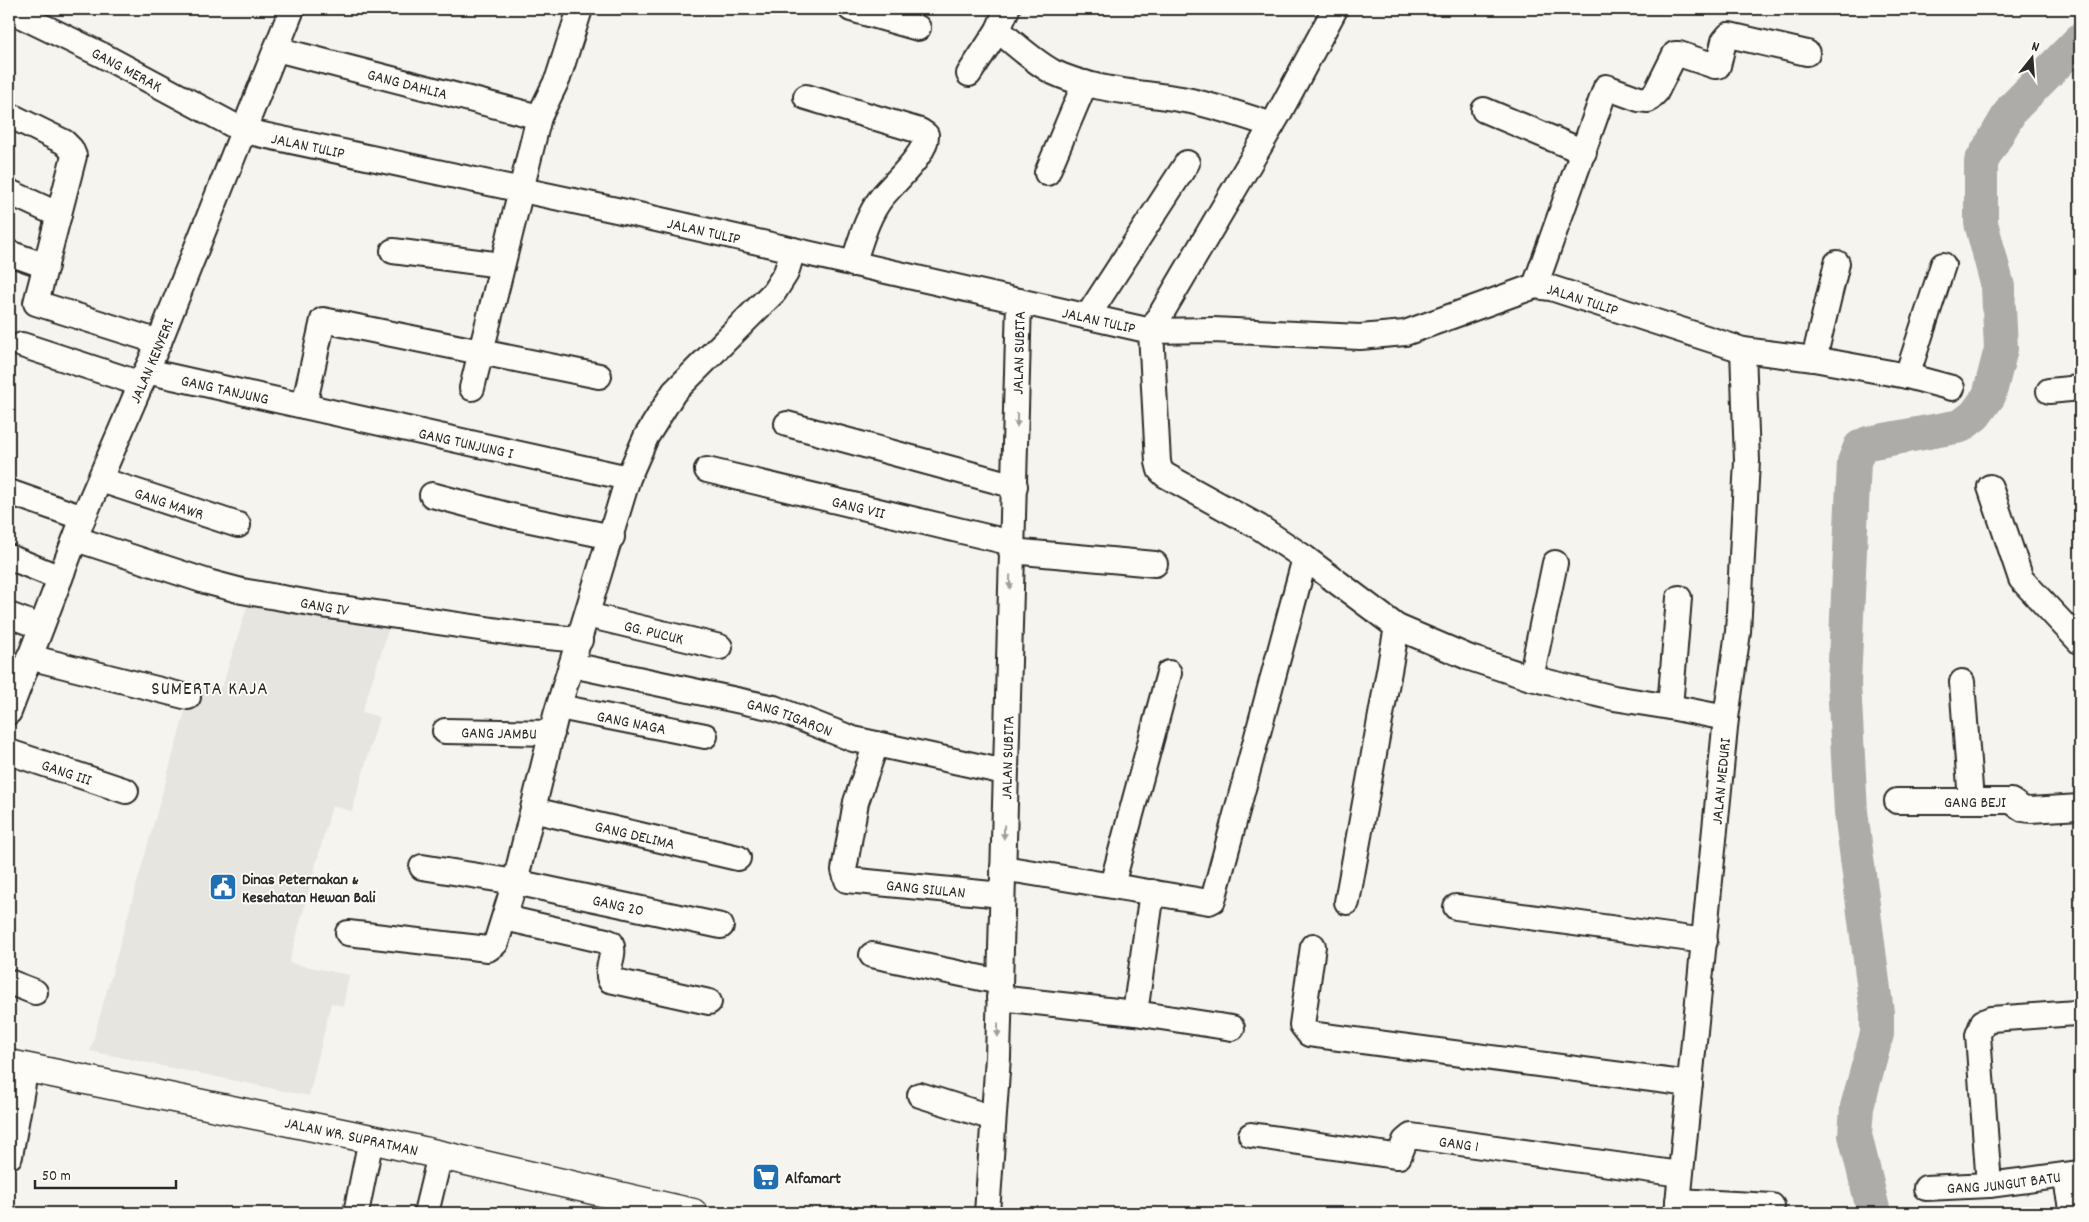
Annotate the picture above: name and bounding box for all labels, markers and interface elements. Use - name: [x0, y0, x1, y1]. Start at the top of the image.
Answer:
- north arrow: [2006, 32, 2056, 82]
- text: N: [2029, 37, 2042, 58]
- street label: GANG MERAK: [87, 43, 166, 99]
- street label: GANG DAHLIA: [364, 64, 450, 107]
- street label: JALAN TULIP: [269, 128, 346, 166]
- street label: JALAN TULIP: [665, 213, 742, 252]
- street label: JALAN TULIP: [1545, 279, 1621, 323]
- street label: JALAN TULIP: [1060, 302, 1137, 341]
- street label: JALAN SUBITA: [1007, 310, 1033, 395]
- street label: JALAN KENYERI: [125, 316, 181, 408]
- street label: GANG TANJUNG: [179, 370, 271, 412]
- one-way arrow: [1012, 412, 1020, 428]
- street label: GANG TUNJUNG I: [416, 423, 515, 466]
- street label: GANG MAWR: [131, 483, 206, 527]
- street label: GANG VII: [829, 491, 887, 526]
- one-way arrow: [1006, 575, 1014, 591]
- street label: GANG IV: [298, 592, 351, 623]
- street label: GG. PUCUK: [621, 615, 686, 652]
- district label: SUMERTA KAJA: [151, 677, 269, 704]
- street label: GANG TIGARON: [744, 694, 835, 744]
- street label: GANG NAGA: [595, 706, 668, 742]
- street label: JALAN SUBITA: [996, 715, 1021, 800]
- street label: GANG JAMBU: [461, 722, 537, 747]
- street label: JALAN MEDURI: [1707, 737, 1738, 826]
- street label: GANG III: [38, 755, 94, 793]
- street label: GANG BEJI: [1944, 792, 2006, 815]
- street label: GANG DELIMA: [592, 816, 677, 857]
- one-way arrow: [1000, 825, 1008, 841]
- place label: Dinas Peternakan & Kesehatan Hewan Bali: [242, 869, 375, 910]
- public building icon: Dinas Peternakan & Kesehatan Hewan Bali: [208, 872, 238, 902]
- street label: GANG SIULAN: [885, 875, 966, 905]
- street label: GANG 20: [590, 890, 646, 923]
- one-way arrow: [994, 1022, 1002, 1038]
- street label: JALAN WR. SUPRATMAN: [282, 1112, 420, 1163]
- street label: GANG 1: [1437, 1131, 1480, 1159]
- scale bar: [35, 1157, 176, 1189]
- supermarket icon: Alfamart: [751, 1162, 781, 1192]
- text: 50 m: [42, 1166, 71, 1188]
- street label: GANG JUNGUT BATU: [1946, 1167, 2062, 1201]
- place label: Alfamart: [785, 1168, 841, 1191]

